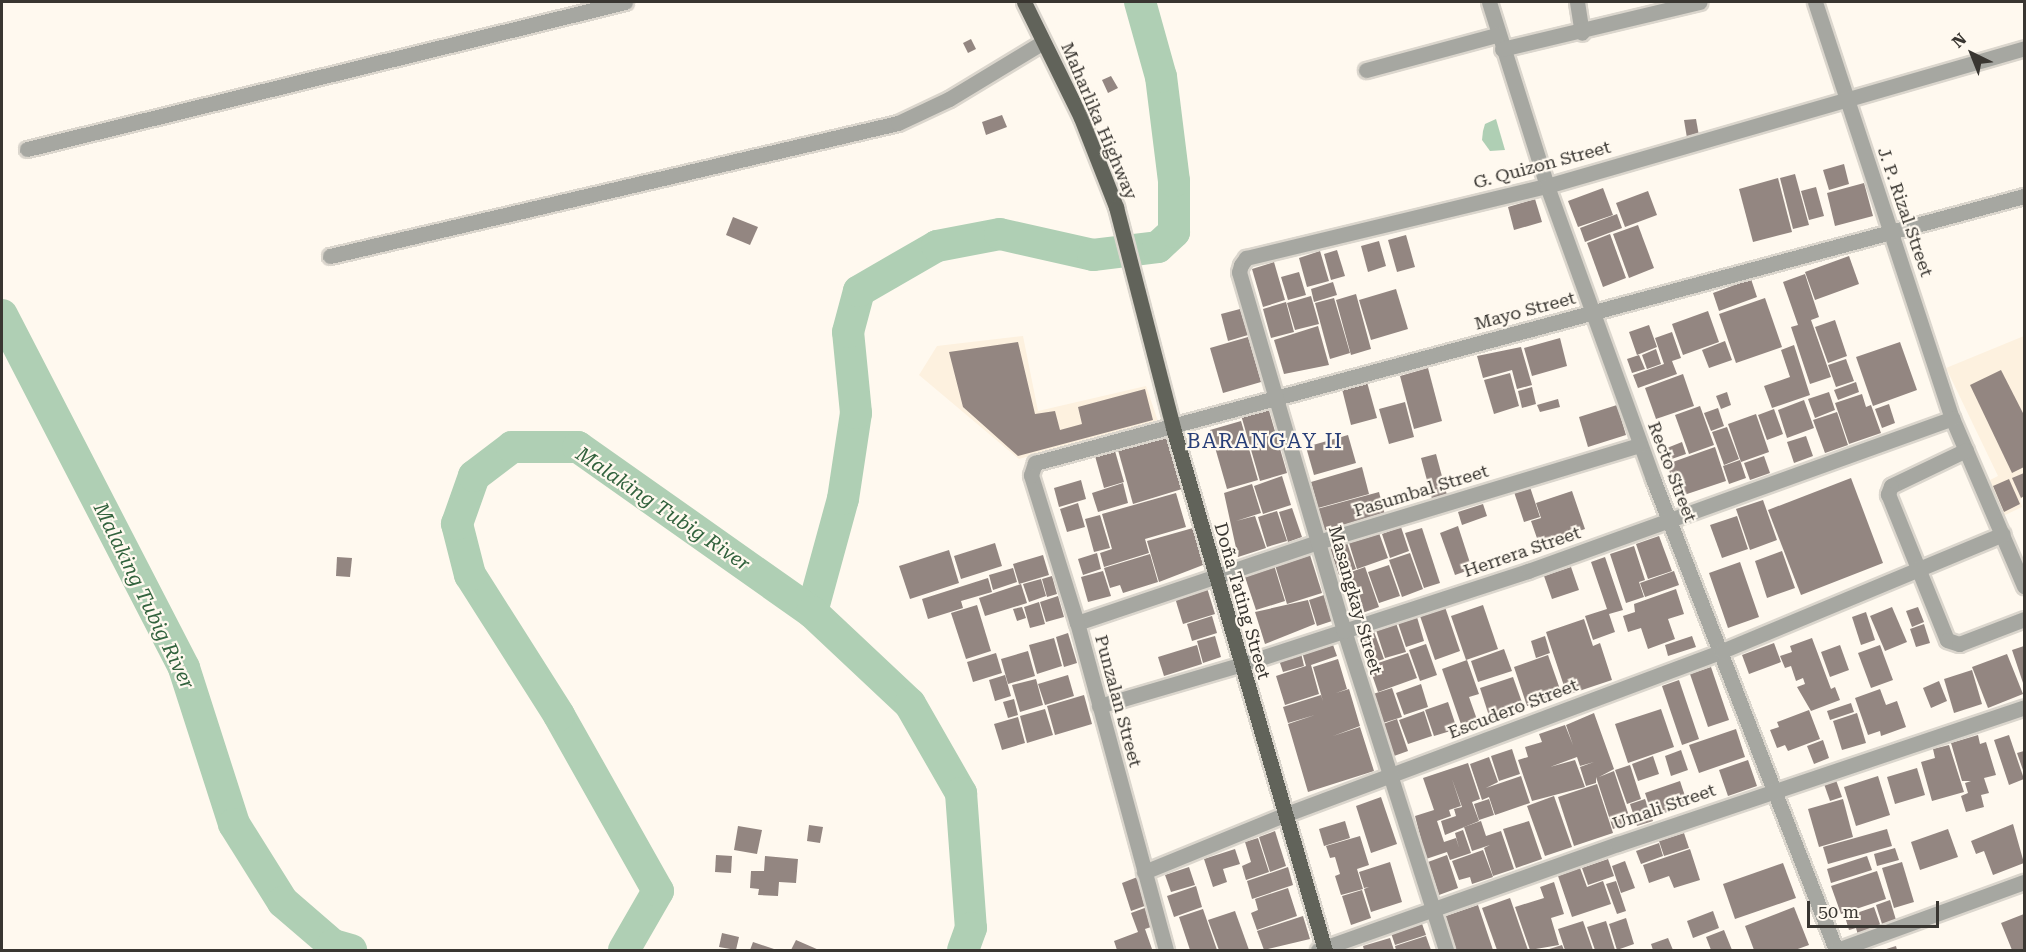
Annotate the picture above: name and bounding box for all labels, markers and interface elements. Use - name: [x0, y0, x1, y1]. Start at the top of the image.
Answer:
- north arrow: [1942, 24, 2002, 84]
- text: N: [1948, 29, 1970, 52]
- street label: Maharlika Highway: [1056, 39, 1142, 203]
- street label: G. Quizon Street: [1471, 136, 1613, 194]
- street label: J. P. Rizal Street: [1873, 144, 1937, 280]
- street label: Mayo Street: [1472, 287, 1578, 335]
- street label: Recto Street: [1643, 419, 1701, 525]
- district label: BARANGAY II: [1187, 428, 1343, 454]
- water label: Malaking Tubig River: [571, 442, 755, 576]
- street label: Pasumbal Street: [1351, 460, 1491, 522]
- water label: Malaking Tubig River: [88, 499, 200, 693]
- street label: Doña Tating Street: [1209, 520, 1275, 682]
- street label: Herrera Street: [1461, 522, 1583, 582]
- street label: Masangkay Street: [1323, 523, 1387, 677]
- street label: Punzalan Street: [1090, 633, 1146, 769]
- street label: Escudero Street: [1445, 674, 1581, 744]
- street label: Umali Street: [1610, 779, 1718, 835]
- scale bar: [1810, 889, 1942, 927]
- text: 50 m: [1818, 901, 1859, 922]

